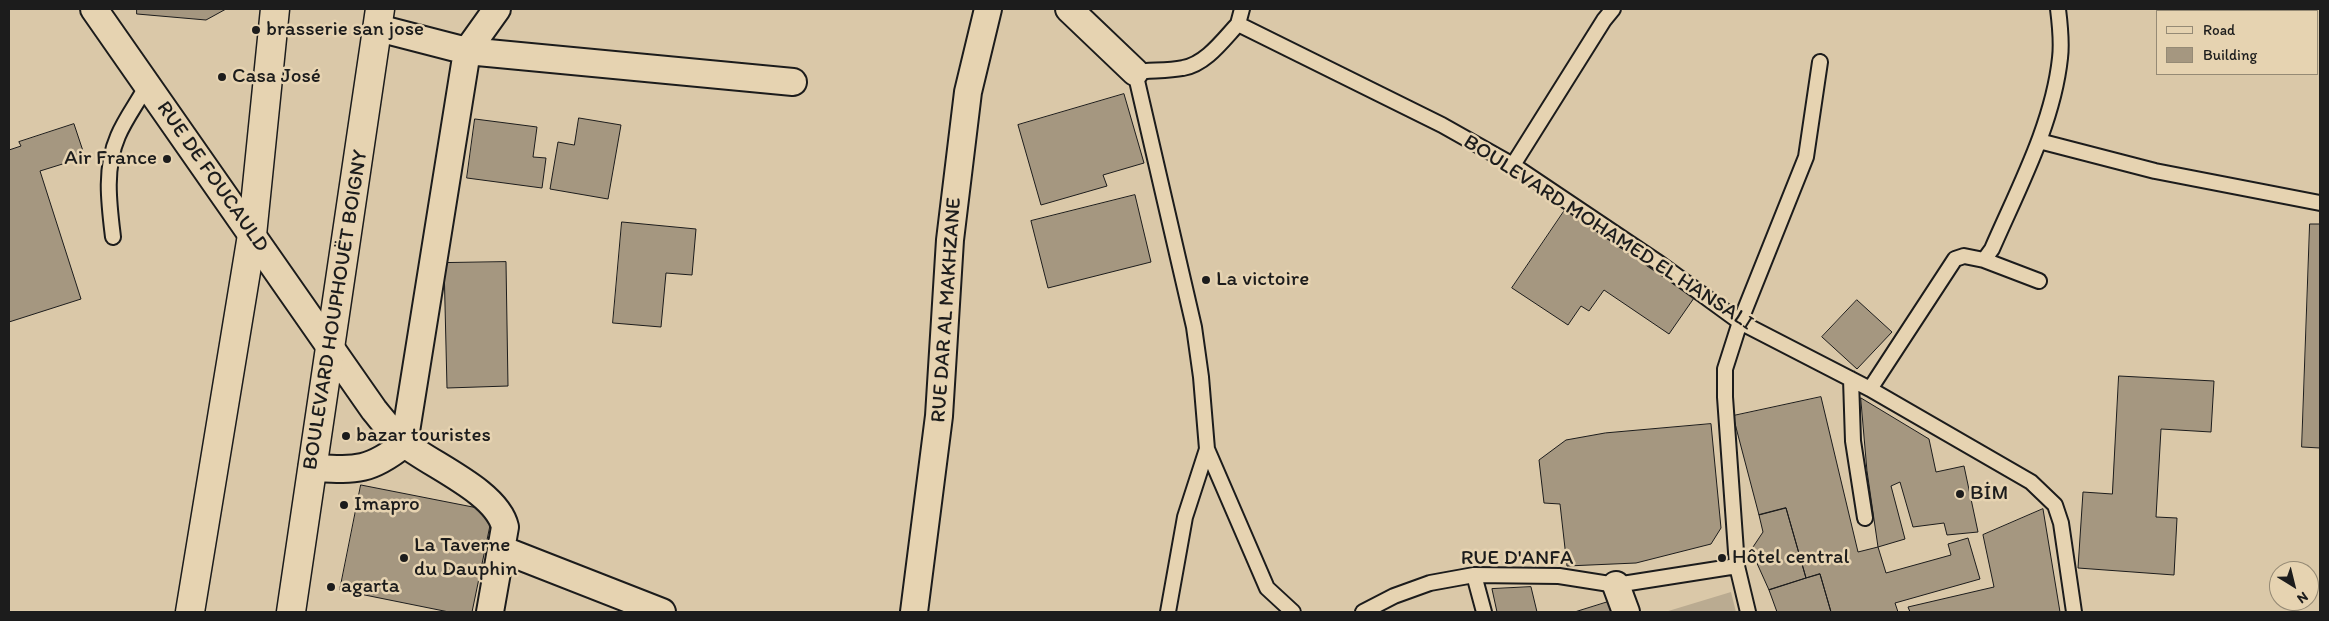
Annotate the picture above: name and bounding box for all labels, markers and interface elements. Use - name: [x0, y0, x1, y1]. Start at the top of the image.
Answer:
- legend: [2156, 10, 2319, 75]
- place label: brasserie san jose: [266, 17, 424, 43]
- text: Road: [2203, 21, 2235, 39]
- marker: brasserie san jose: [250, 24, 262, 36]
- text: Building: [2203, 46, 2257, 64]
- place label: Casa José: [232, 64, 321, 90]
- marker: Casa José: [216, 71, 228, 83]
- street label: RUE DE FOUCAULD: [151, 97, 273, 257]
- street label: BOULEVARD MOHAMED EL HANSALI: [1458, 130, 1758, 336]
- place label: Air France: [64, 146, 157, 172]
- street label: BOULEVARD HOUPHOUËT BOIGNY: [298, 148, 374, 472]
- marker: Air France: [161, 153, 173, 165]
- street label: RUE DAR AL MAKHZANE: [927, 197, 967, 423]
- place label: La victoire: [1216, 267, 1309, 293]
- marker: La victoire: [1200, 274, 1212, 286]
- place label: bazar touristes: [356, 423, 491, 449]
- marker: bazar touristes: [340, 430, 352, 442]
- place label: BİM: [1970, 481, 2008, 507]
- marker: BİM: [1954, 488, 1966, 500]
- place label: Imapro: [354, 492, 420, 518]
- marker: Imapro: [338, 499, 350, 511]
- place label: La Taverne du Dauphin: [414, 533, 517, 583]
- place label: Hôtel central: [1732, 545, 1849, 571]
- street label: RUE D'ANFA: [1461, 546, 1573, 572]
- marker: La Taverne du Dauphin: [398, 552, 410, 564]
- marker: Hôtel central: [1716, 552, 1728, 564]
- north arrow: [2269, 561, 2319, 611]
- place label: agarta: [341, 574, 400, 600]
- marker: agarta: [325, 581, 337, 593]
- text: N: [2294, 588, 2311, 607]

